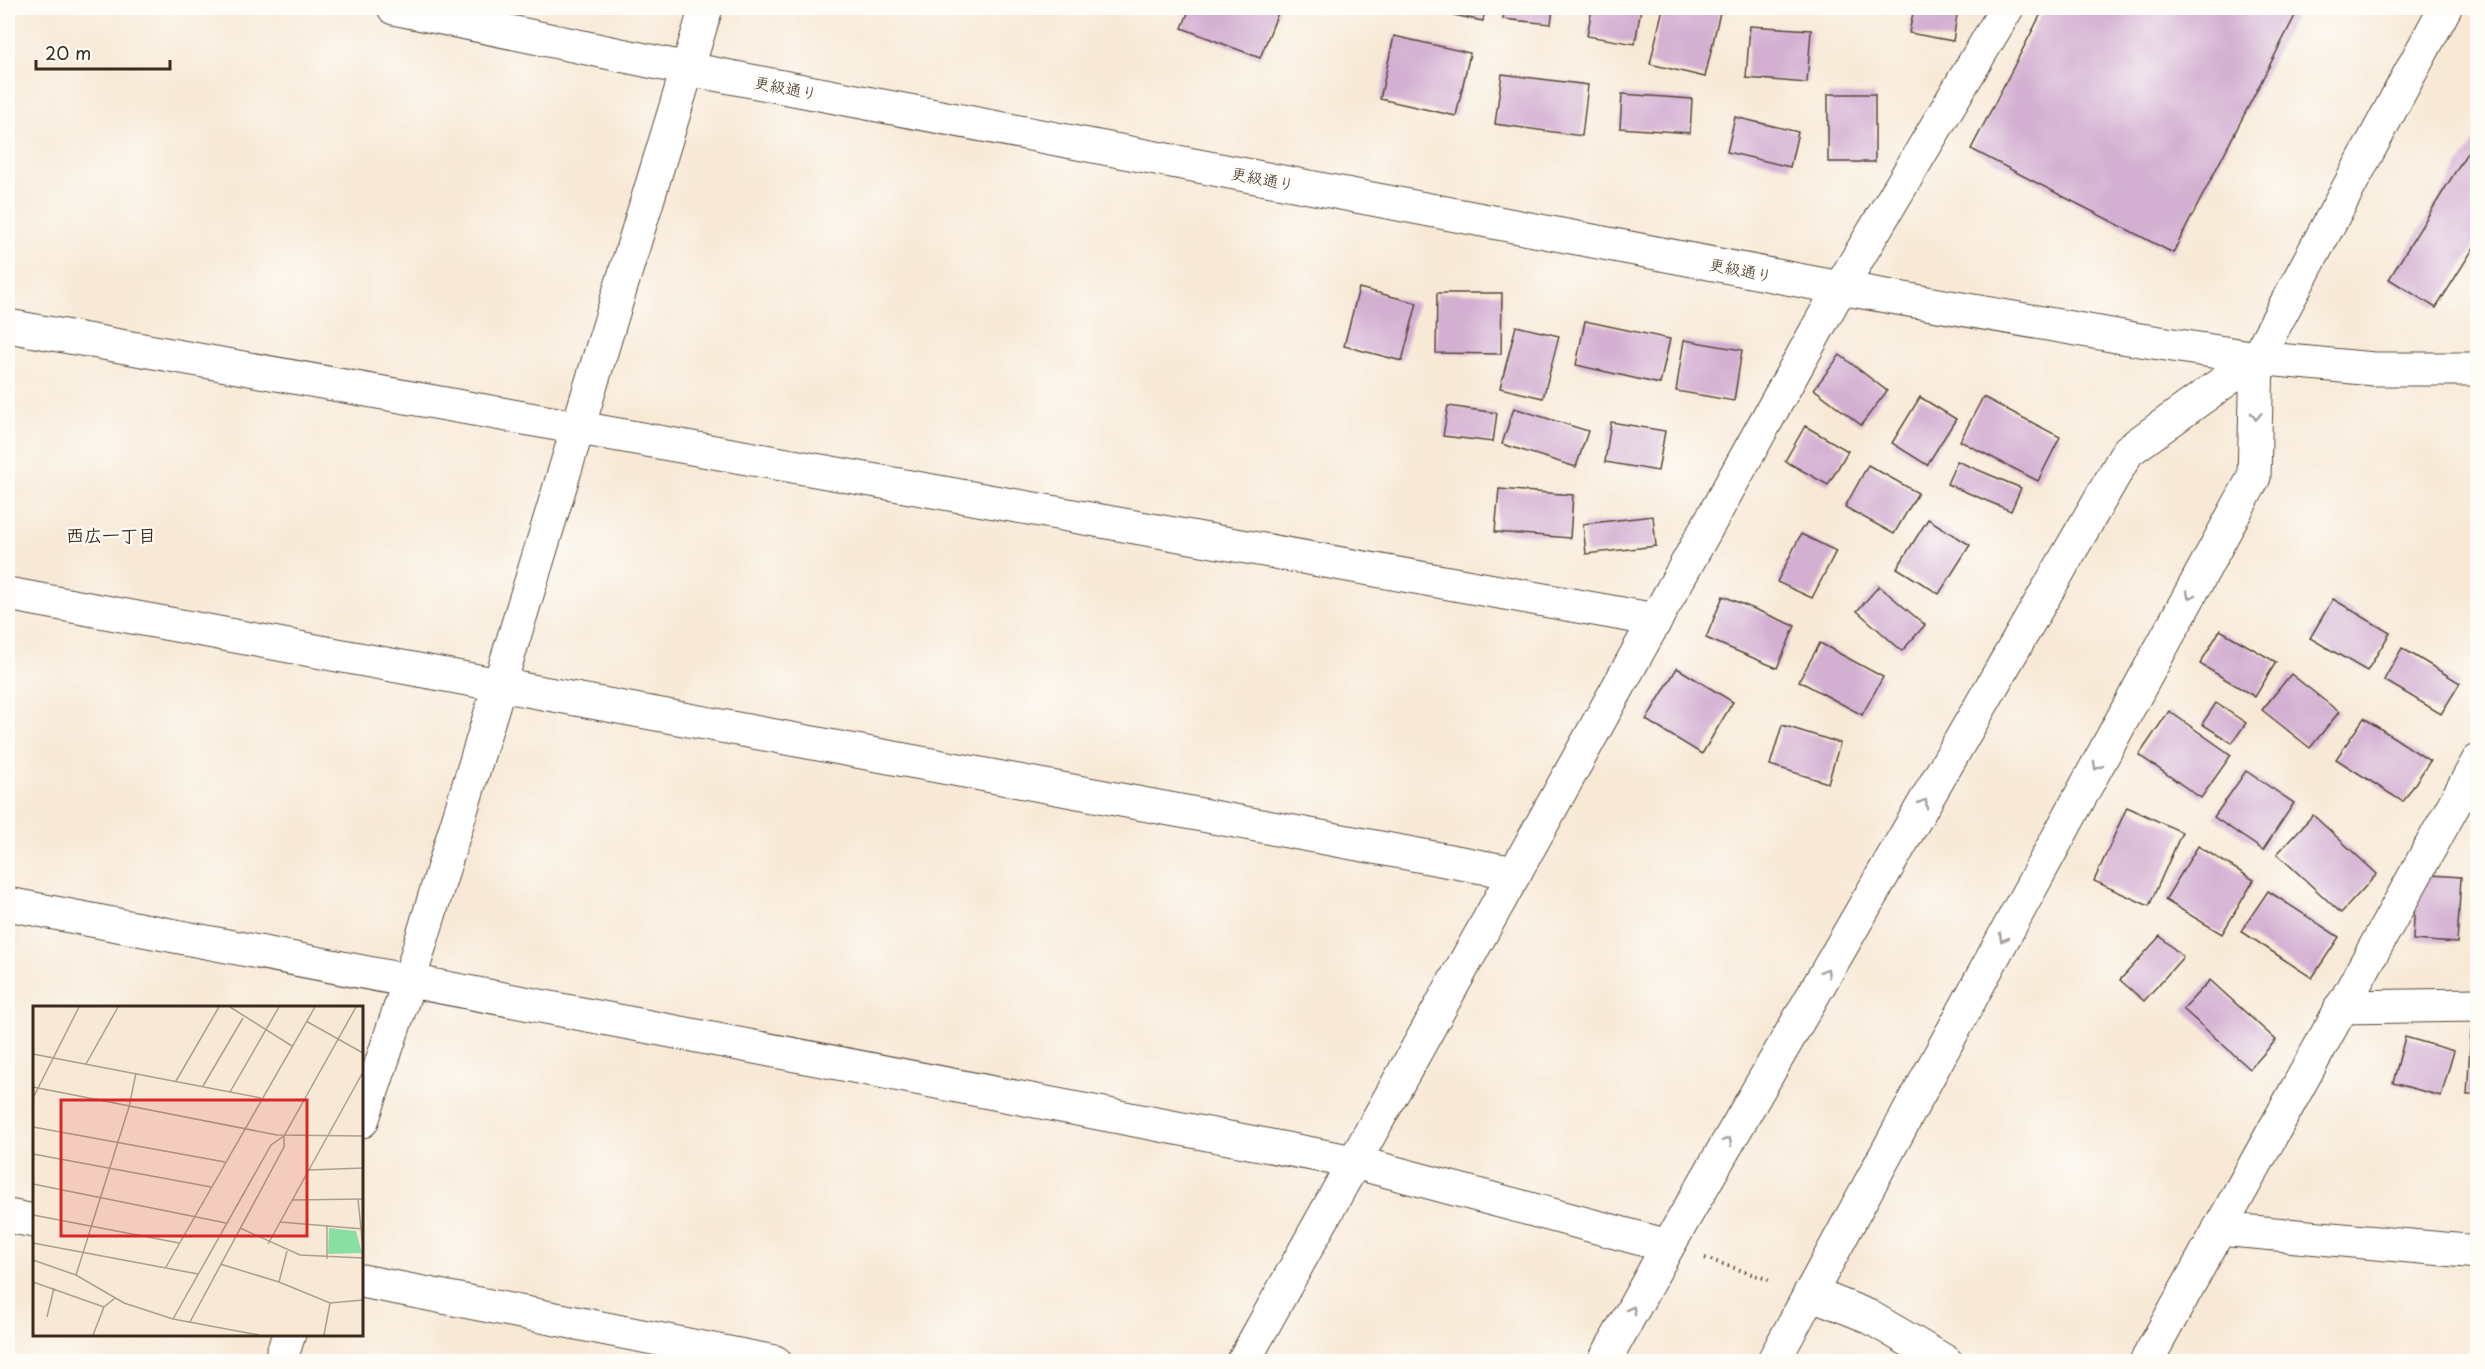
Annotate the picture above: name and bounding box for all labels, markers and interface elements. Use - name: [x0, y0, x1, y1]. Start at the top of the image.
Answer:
- scale bar: [36, 33, 170, 71]
- text: 20 m: [45, 39, 91, 66]
- street label: 更級通り: [752, 69, 820, 105]
- street label: 更級通り: [1229, 160, 1297, 196]
- street label: 更級通り: [1707, 251, 1775, 287]
- one-way arrow: [2249, 412, 2262, 421]
- district label: 西広一丁目: [66, 521, 156, 548]
- one-way arrow: [2186, 589, 2197, 599]
- one-way arrow: [2093, 760, 2104, 771]
- one-way arrow: [1917, 799, 1928, 809]
- one-way arrow: [1999, 931, 2010, 942]
- one-way arrow: [1819, 968, 1830, 978]
- inset map: [33, 1006, 363, 1336]
- one-way arrow: [1721, 1137, 1733, 1147]
- one-way arrow: [1625, 1306, 1636, 1316]

